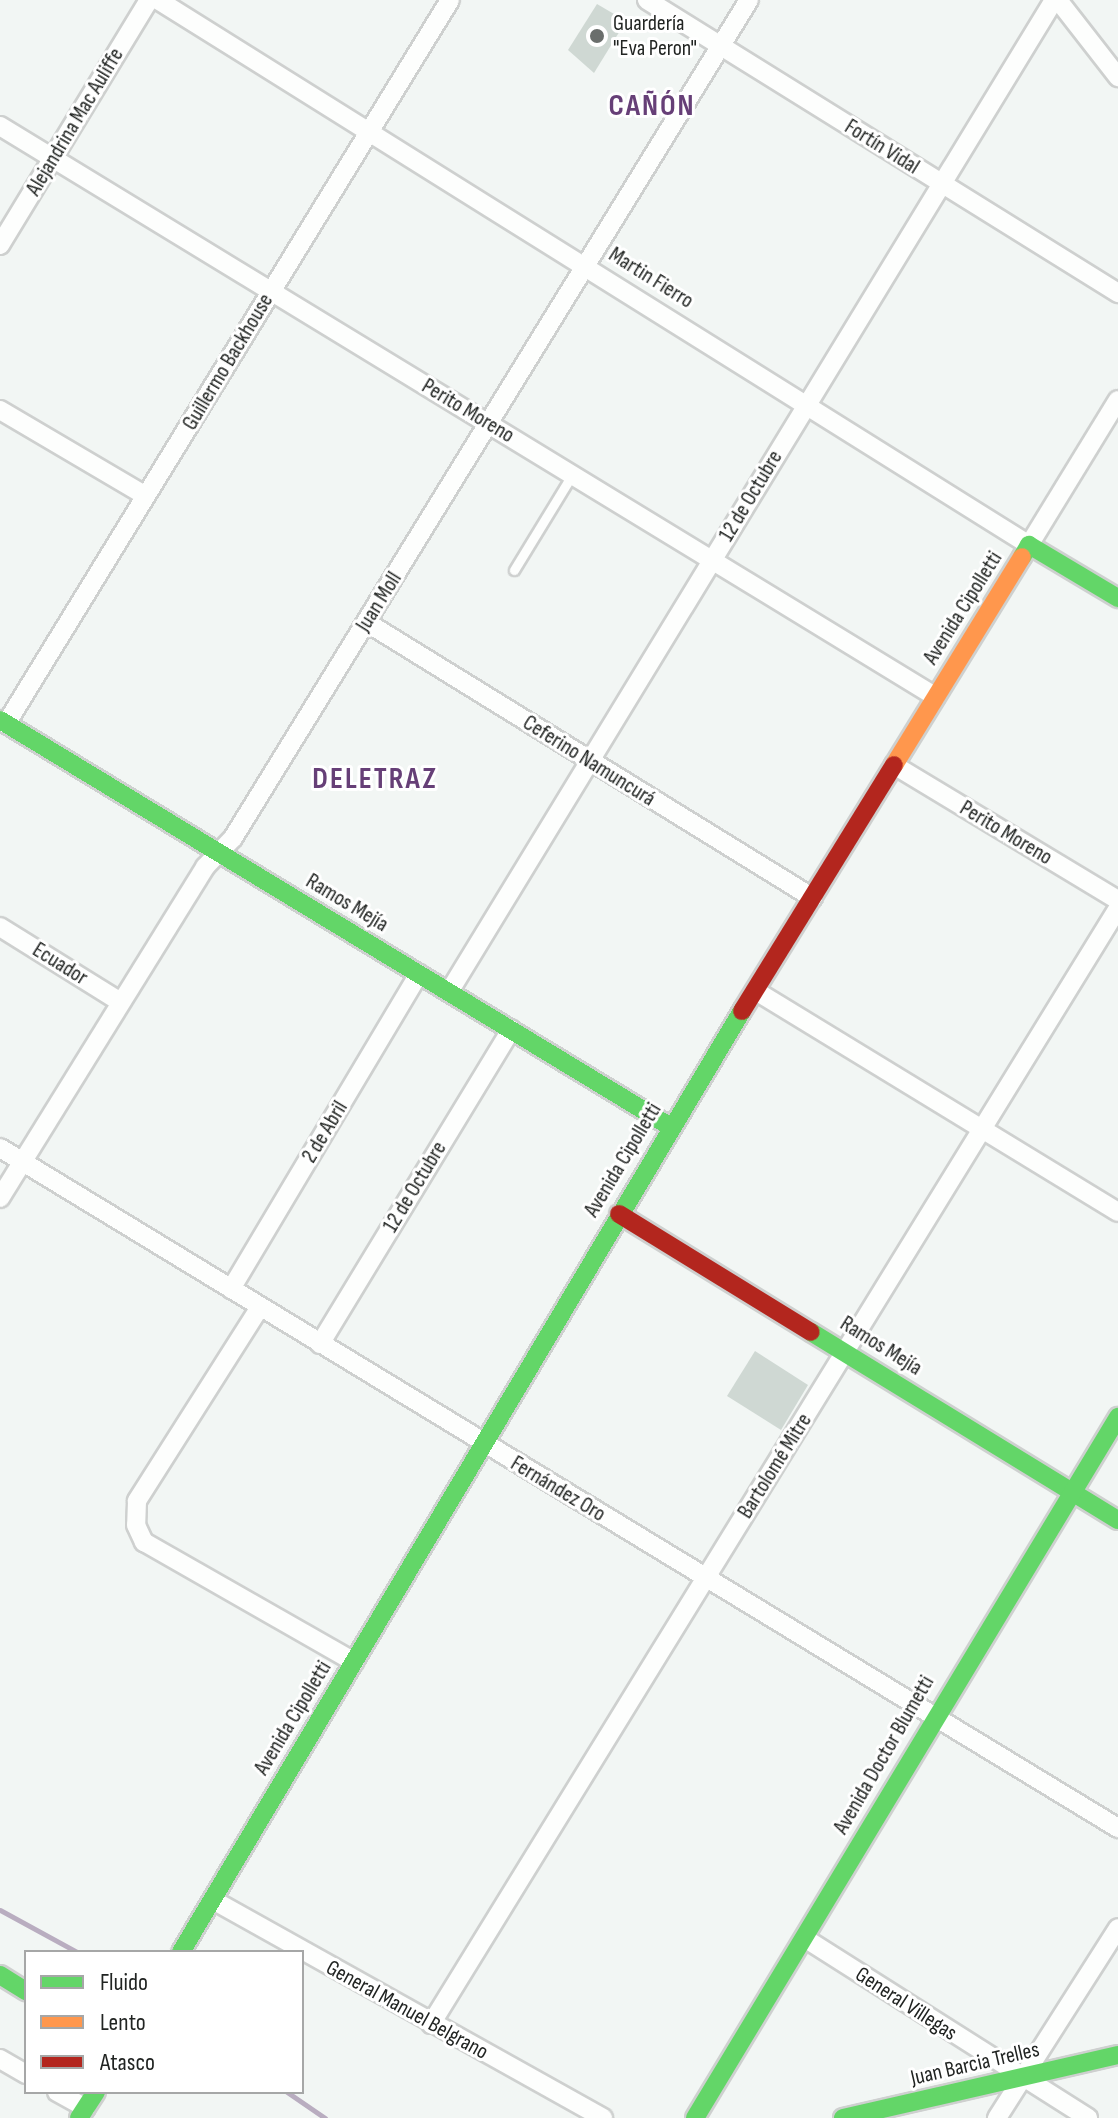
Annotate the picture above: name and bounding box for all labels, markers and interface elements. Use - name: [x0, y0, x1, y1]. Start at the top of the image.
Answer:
- place label: Guardería "Eva Peron": [613, 10, 697, 62]
- marker: Guardería "Eva Peron": [588, 27, 606, 45]
- street label: Alejandrina Mac Auliffe: [21, 43, 129, 201]
- district label: CAÑÓN: [608, 88, 696, 124]
- street label: Fortín Vidal: [840, 114, 924, 180]
- street label: Martin Fierro: [604, 242, 698, 314]
- street label: Guillermo Backhouse: [177, 289, 279, 435]
- street label: Perito Moreno: [417, 373, 519, 449]
- street label: 12 de Octubre: [714, 446, 788, 546]
- street label: Avenida Cipolletti: [918, 547, 1008, 669]
- street label: Juan Moll: [350, 567, 408, 637]
- street label: Ceferino Namuncurá: [518, 710, 660, 812]
- district label: DELETRAZ: [312, 761, 438, 797]
- street label: Perito Moreno: [955, 795, 1057, 871]
- street label: Ramos Mejía: [301, 868, 393, 938]
- street label: Ecuador: [28, 937, 92, 991]
- street label: 2 de Abril: [296, 1096, 354, 1168]
- street label: Avenida Cipolletti: [579, 1098, 667, 1222]
- street label: 12 de Octubre: [378, 1137, 452, 1237]
- street label: Ramos Mejía: [835, 1311, 927, 1381]
- street label: Bartolomé Mitre: [732, 1409, 818, 1523]
- street label: Fernández Oro: [506, 1450, 610, 1528]
- street label: Avenida Cipolletti: [249, 1656, 337, 1780]
- street label: Avenida Doctor Blumetti: [828, 1671, 940, 1839]
- legend: [24, 1950, 304, 2094]
- street label: General Manuel Belgrano: [321, 1955, 493, 2065]
- street label: General Villegas: [850, 1961, 962, 2047]
- text: Fluido: [100, 1968, 148, 1997]
- text: Lento: [100, 2008, 146, 2037]
- street label: Juan Barcia Trelles: [908, 2036, 1042, 2092]
- text: Atasco: [100, 2048, 155, 2077]

